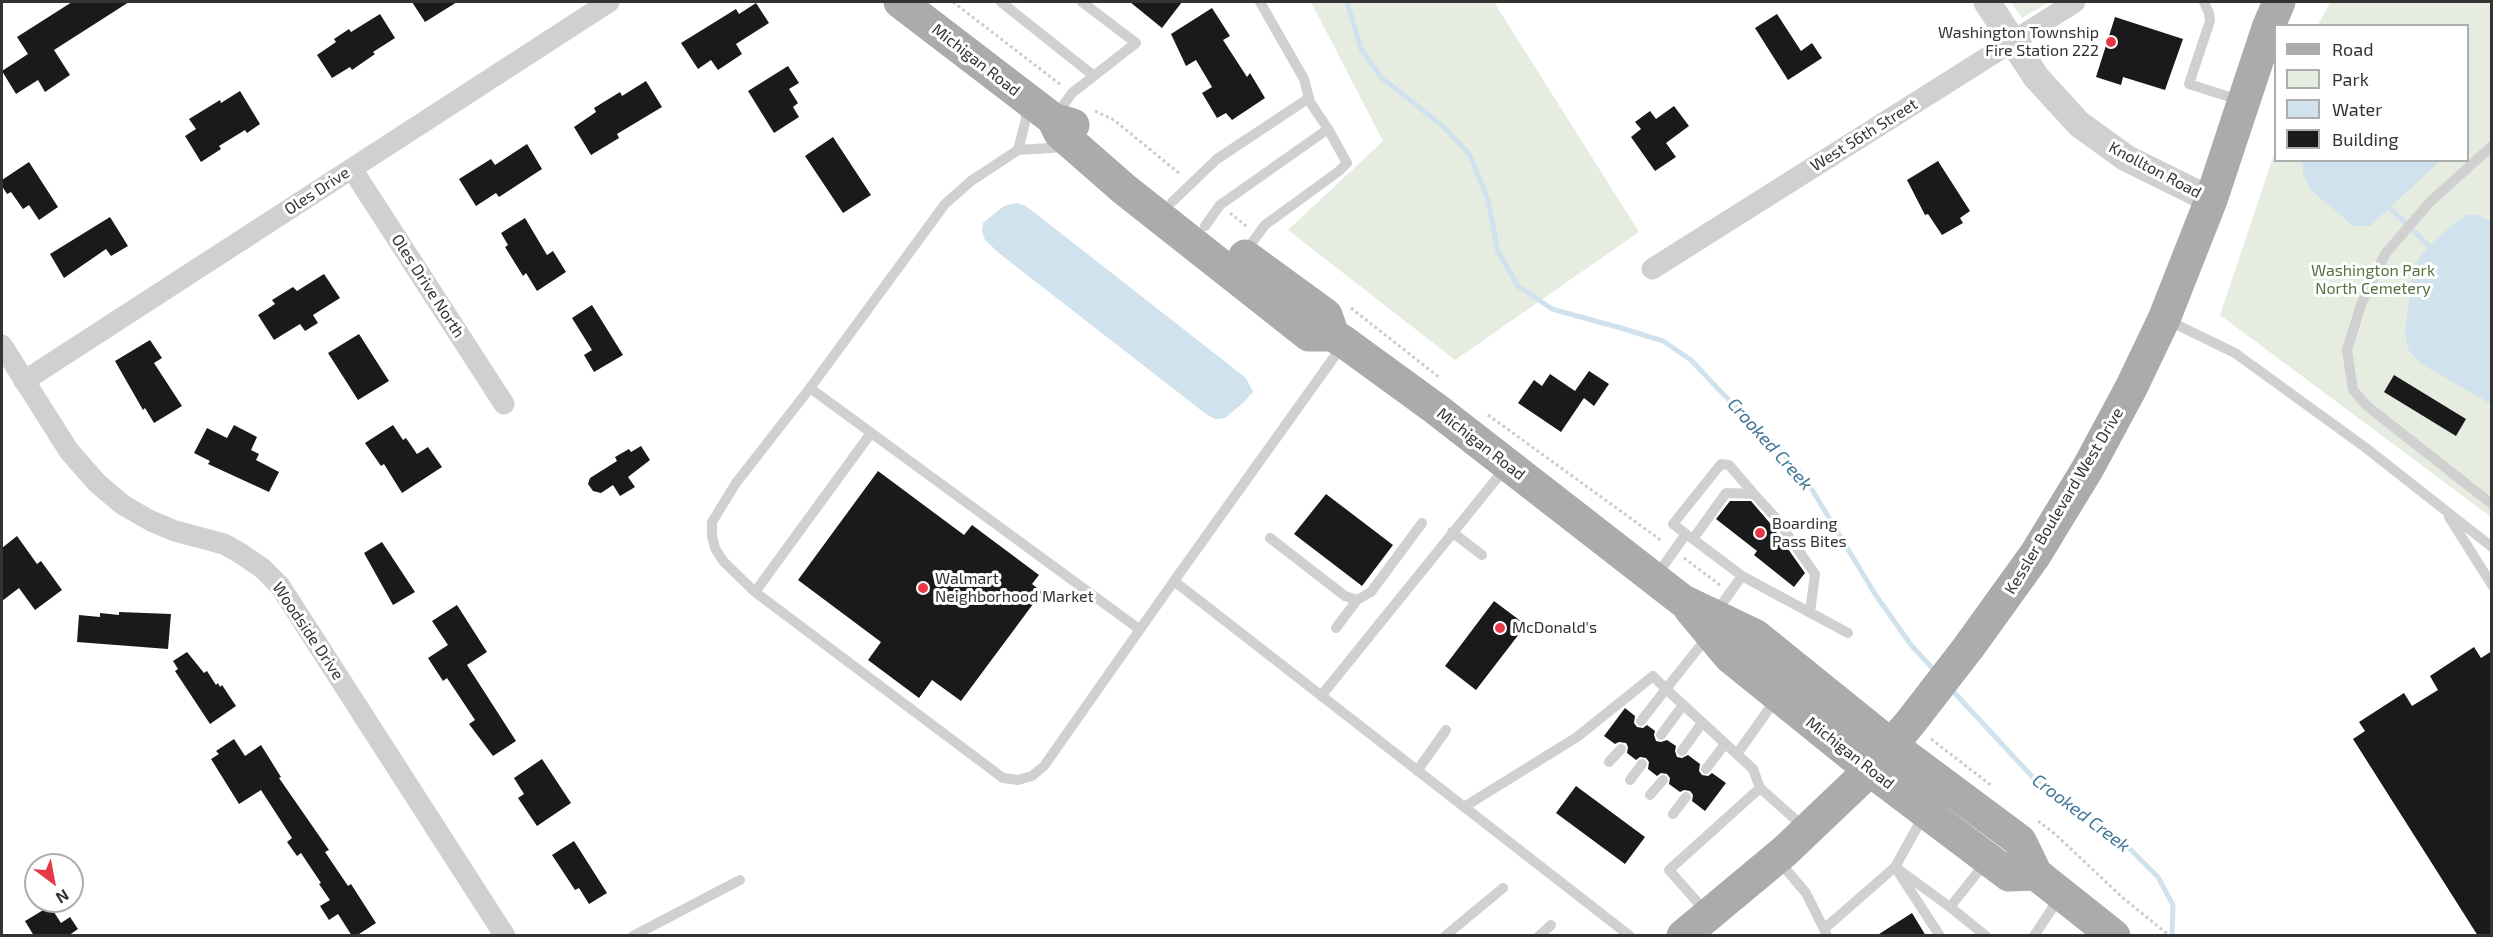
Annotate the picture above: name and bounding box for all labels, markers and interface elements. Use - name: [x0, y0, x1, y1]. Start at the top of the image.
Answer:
- street label: Michigan Road: [928, 20, 1024, 100]
- place label: Washington Township Fire Station 222: [1938, 23, 2099, 61]
- legend: [2274, 24, 2469, 162]
- marker: Washington Township Fire Station 222: [2104, 35, 2118, 49]
- text: Road: [2332, 38, 2373, 60]
- text: Park: [2332, 68, 2369, 90]
- street label: West 56th Street: [1807, 94, 1921, 176]
- text: Water: [2332, 98, 2382, 120]
- text: Building: [2332, 128, 2399, 150]
- street label: Knollton Road: [2105, 138, 2205, 202]
- street label: Oles Drive: [281, 163, 353, 219]
- street label: Oles Drive North: [387, 231, 469, 341]
- park label: Washington Park North Cemetery: [2311, 261, 2435, 299]
- water label: Crooked Creek: [1723, 393, 1817, 495]
- street label: Michigan Road: [1433, 404, 1529, 484]
- street label: Kessler Boulevard West Drive: [2001, 404, 2127, 598]
- place label: Boarding Pass Bites: [1772, 514, 1847, 552]
- marker: Boarding Pass Bites: [1753, 526, 1767, 540]
- place label: Walmart Neighborhood Market: [935, 569, 1094, 607]
- street label: Woodside Drive: [268, 579, 348, 683]
- marker: Walmart Neighborhood Market: [916, 581, 930, 595]
- place label: McDonald's: [1512, 618, 1597, 638]
- marker: McDonald's: [1493, 621, 1507, 635]
- street label: Michigan Road: [1802, 713, 1898, 793]
- water label: Crooked Creek: [2028, 769, 2134, 857]
- north arrow: [24, 853, 84, 913]
- text: N: [53, 886, 73, 908]

